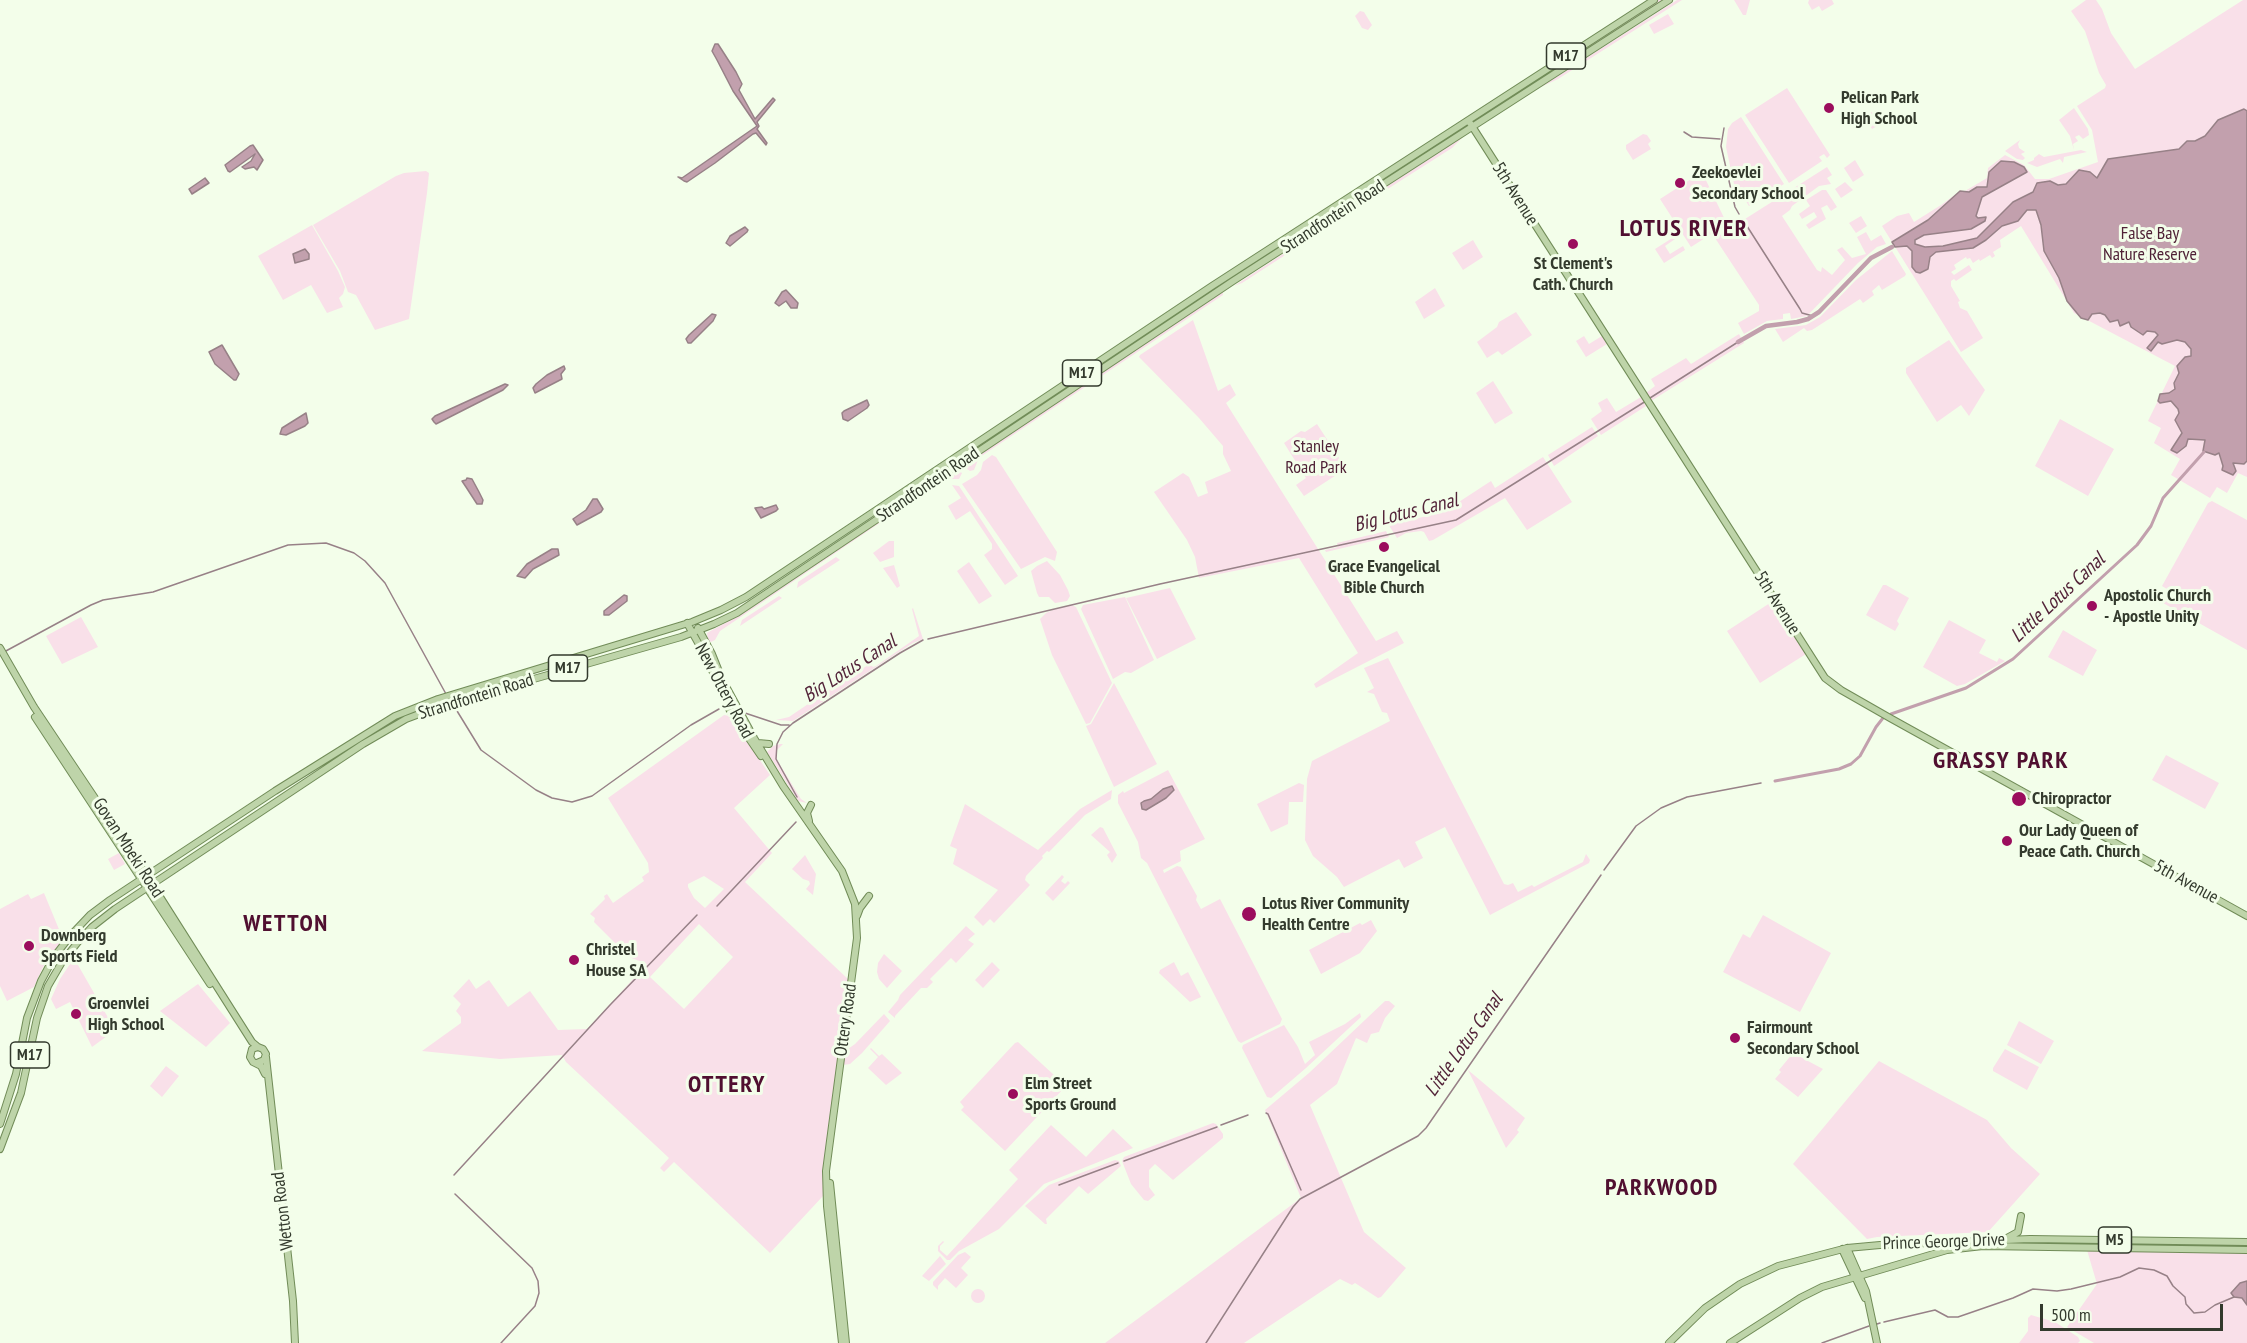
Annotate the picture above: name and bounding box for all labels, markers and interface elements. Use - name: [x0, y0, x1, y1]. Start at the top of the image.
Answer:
- road number: M17: [1546, 43, 1586, 69]
- place label: Pelican Park High School: [1841, 87, 1919, 130]
- marker: Pelican Park High School: [1822, 101, 1836, 115]
- street label: 5th Avenue: [1487, 158, 1543, 230]
- place label: Zeekoevlei Secondary School: [1692, 162, 1804, 204]
- street label: Strandfontein Road: [1277, 175, 1389, 259]
- marker: Zeekoevlei Secondary School: [1673, 176, 1687, 190]
- district label: LOTUS RIVER: [1620, 215, 1748, 243]
- park label: False Bay Nature Reserve: [2103, 223, 2197, 266]
- marker: St Clement's Cath. Church: [1566, 237, 1580, 251]
- place label: St Clement's Cath. Church: [1533, 253, 1613, 296]
- road number: M17: [1062, 360, 1102, 386]
- park label: Stanley Road Park: [1285, 436, 1347, 478]
- street label: Strandfontein Road: [873, 443, 983, 527]
- water label: Big Lotus Canal: [1352, 489, 1460, 537]
- marker: Grace Evangelical Bible Church: [1377, 540, 1391, 554]
- water label: Little Lotus Canal: [2006, 548, 2110, 648]
- place label: Grace Evangelical Bible Church: [1328, 556, 1440, 598]
- street label: 5th Avenue: [1749, 567, 1805, 639]
- place label: Apostolic Church - Apostle Unity: [2104, 585, 2211, 628]
- marker: Apostolic Church - Apostle Unity: [2085, 599, 2099, 613]
- water label: Big Lotus Canal: [799, 630, 901, 708]
- street label: New Ottery Road: [690, 640, 758, 742]
- road number: M17: [548, 655, 588, 681]
- street label: Strandfontein Road: [416, 669, 536, 725]
- district label: GRASSY PARK: [1933, 747, 2069, 775]
- place label: Chiropractor: [2032, 788, 2111, 810]
- marker: Chiropractor: [2010, 790, 2028, 808]
- street label: Govan Mbeki Road: [88, 794, 168, 902]
- place label: Our Lady Queen of Peace Cath. Church: [2019, 820, 2140, 862]
- marker: Our Lady Queen of Peace Cath. Church: [2000, 834, 2014, 848]
- street label: 5th Avenue: [2150, 856, 2222, 908]
- place label: Lotus River Community Health Centre: [1262, 893, 1409, 936]
- marker: Lotus River Community Health Centre: [1240, 905, 1258, 923]
- district label: WETTON: [243, 910, 329, 938]
- place label: Downberg Sports Field: [41, 925, 118, 968]
- marker: Downberg Sports Field: [22, 939, 36, 953]
- place label: Christel House SA: [586, 939, 646, 982]
- marker: Christel House SA: [567, 953, 581, 967]
- street label: Ottery Road: [830, 982, 862, 1058]
- water label: Little Lotus Canal: [1420, 989, 1508, 1101]
- place label: Groenvlei High School: [88, 993, 164, 1036]
- marker: Groenvlei High School: [69, 1007, 83, 1021]
- place label: Fairmount Secondary School: [1747, 1017, 1859, 1060]
- marker: Fairmount Secondary School: [1728, 1031, 1742, 1045]
- road number: M17: [10, 1042, 50, 1068]
- district label: OTTERY: [688, 1071, 766, 1099]
- place label: Elm Street Sports Ground: [1025, 1073, 1116, 1116]
- marker: Elm Street Sports Ground: [1006, 1087, 1020, 1101]
- street label: Wetton Road: [267, 1171, 299, 1251]
- district label: PARKWOOD: [1605, 1174, 1719, 1202]
- road number: M5: [2098, 1227, 2132, 1253]
- street label: Prince George Drive: [1883, 1229, 2005, 1255]
- scale bar: [2043, 1292, 2226, 1330]
- text: 500 m: [2051, 1303, 2091, 1326]

